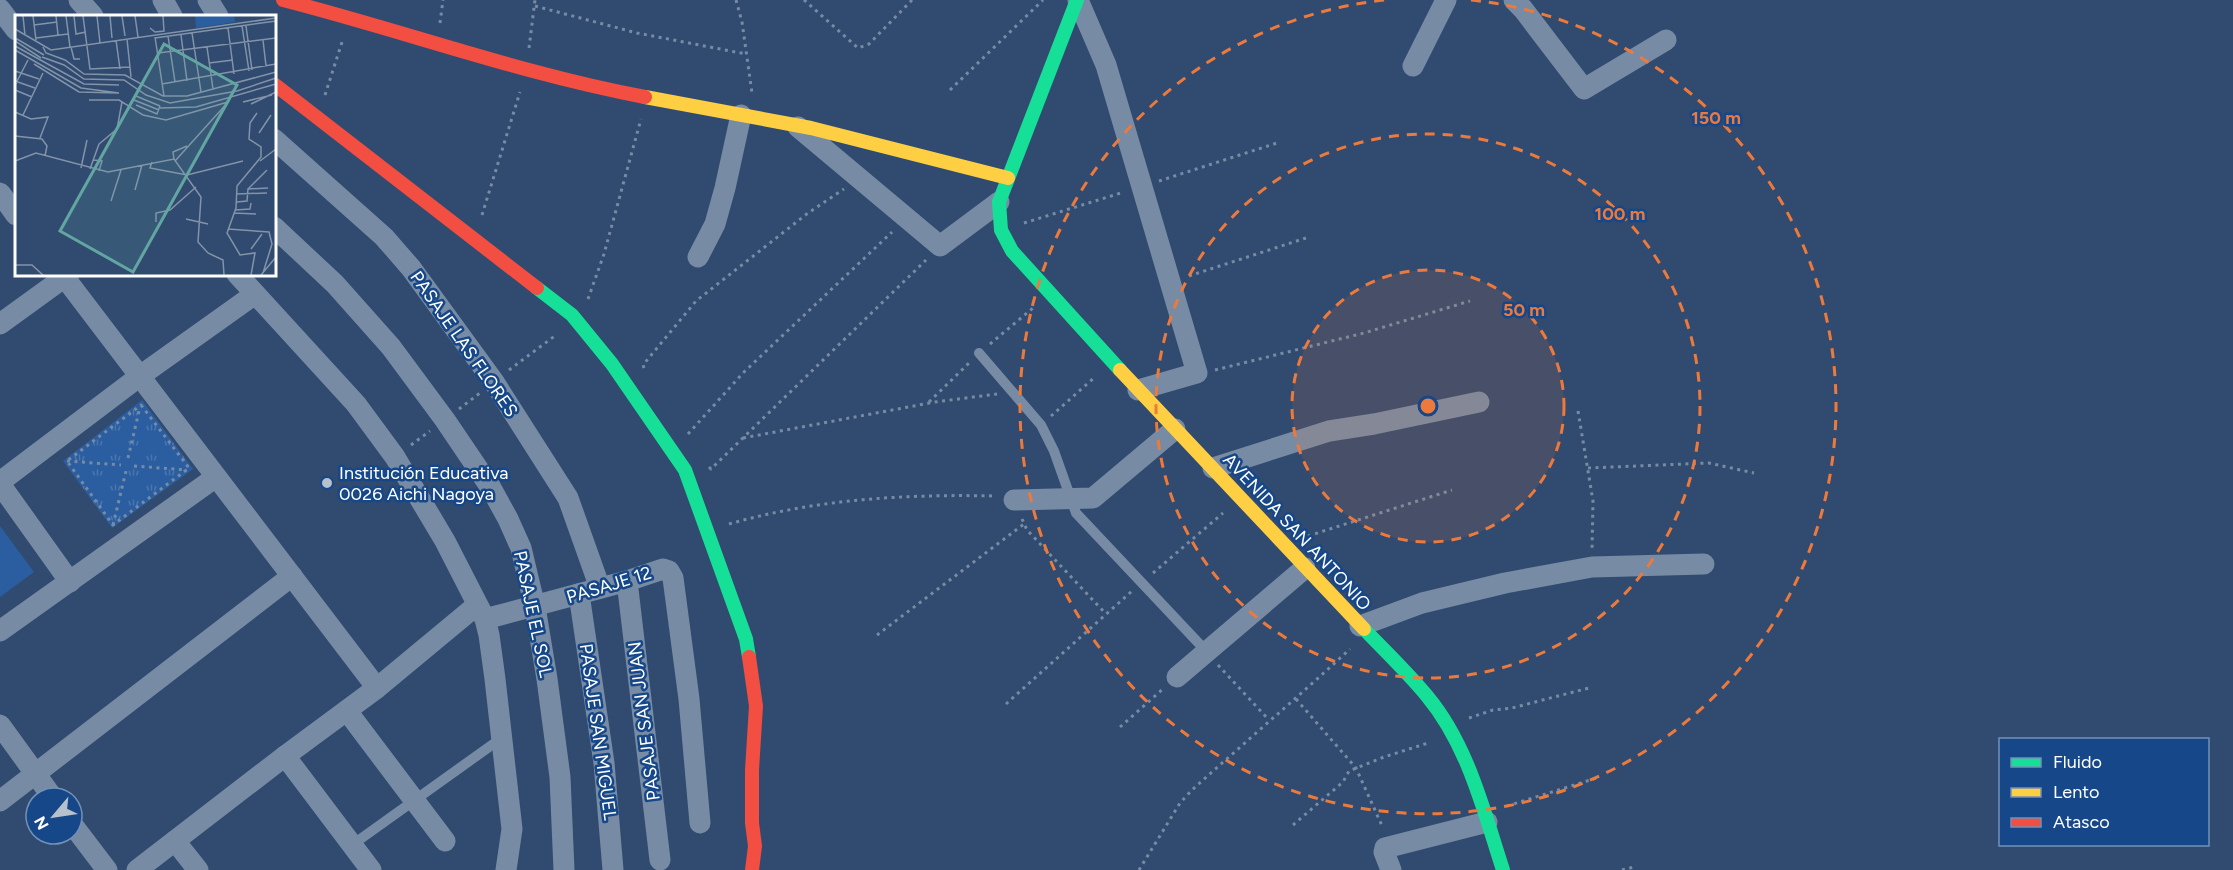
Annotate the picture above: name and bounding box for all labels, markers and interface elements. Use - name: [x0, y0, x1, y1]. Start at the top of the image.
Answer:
- inset map: [15, 15, 276, 276]
- text: 150 m: [1691, 107, 1741, 129]
- text: 100 m: [1595, 203, 1645, 225]
- street label: PASAJE LAS FLORES: [405, 267, 523, 421]
- text: 50 m: [1503, 299, 1545, 321]
- centre of rings: [1418, 396, 1438, 416]
- street label: AVENIDA SAN ANTONIO: [1218, 449, 1376, 615]
- place label: Institución Educativa 0026 Aichi Nagoya: [339, 462, 508, 505]
- marker: Institución Educativa 0026 Aichi Nagoya: [320, 476, 334, 490]
- street label: PASAJE EL SOL: [509, 549, 557, 680]
- street label: PASAJE 12: [564, 562, 654, 608]
- street label: PASAJE SAN JUAN: [623, 640, 665, 802]
- street label: PASAJE SAN MIGUEL: [575, 642, 621, 822]
- legend: [1999, 738, 2209, 846]
- text: Fluido: [2053, 751, 2102, 773]
- text: Lento: [2053, 781, 2099, 803]
- north arrow: [24, 786, 84, 846]
- text: Atasco: [2053, 811, 2110, 833]
- text: N: [30, 813, 53, 833]

